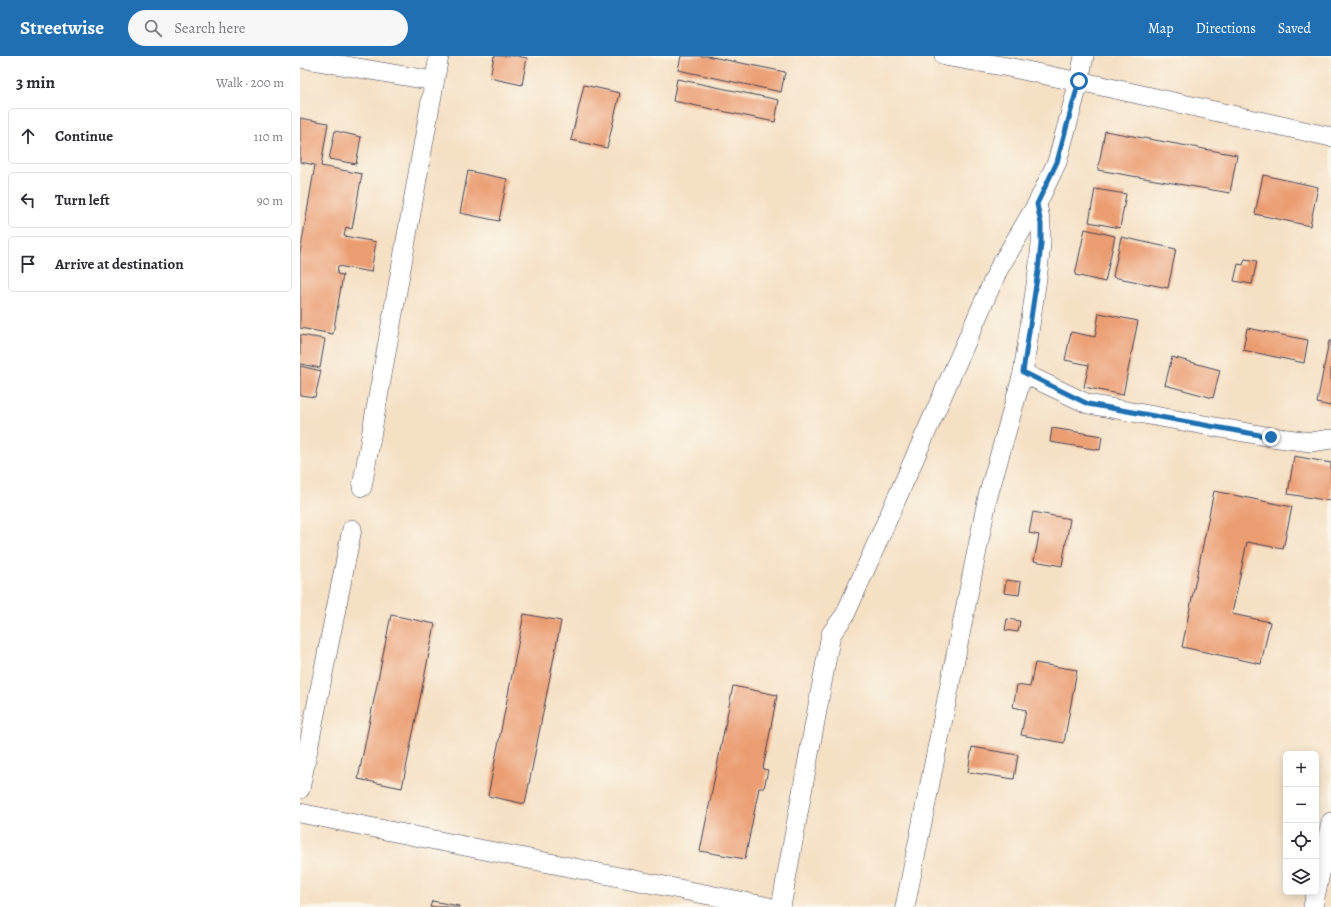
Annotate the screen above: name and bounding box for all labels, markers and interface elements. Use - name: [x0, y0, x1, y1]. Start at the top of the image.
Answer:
- search box: [128, 10, 408, 46]
- text: Streetwise: [20, 15, 104, 41]
- icon: search: [142, 17, 164, 39]
- text: Search here: [174, 18, 245, 38]
- text: Map: [1148, 19, 1174, 38]
- text: Directions: [1196, 19, 1256, 38]
- text: Saved: [1278, 19, 1311, 38]
- text: 3 min: [16, 71, 55, 94]
- route start: [1070, 72, 1088, 90]
- text: Walk · 200 m: [216, 74, 284, 91]
- icon: ahead: [17, 125, 39, 147]
- text: Continue: [55, 126, 113, 146]
- text: 110 m: [254, 128, 283, 145]
- icon: left: [17, 189, 39, 211]
- text: Turn left: [55, 190, 110, 210]
- text: 90 m: [257, 192, 283, 209]
- icon: arrive: [17, 253, 39, 275]
- text: Arrive at destination: [55, 254, 184, 274]
- route end: [1262, 428, 1280, 446]
- map controls: [1283, 751, 1319, 895]
- button: +: [1283, 751, 1319, 787]
- button: −: [1283, 787, 1319, 823]
- button: locate: [1283, 823, 1319, 859]
- button: layers: [1283, 859, 1319, 895]

